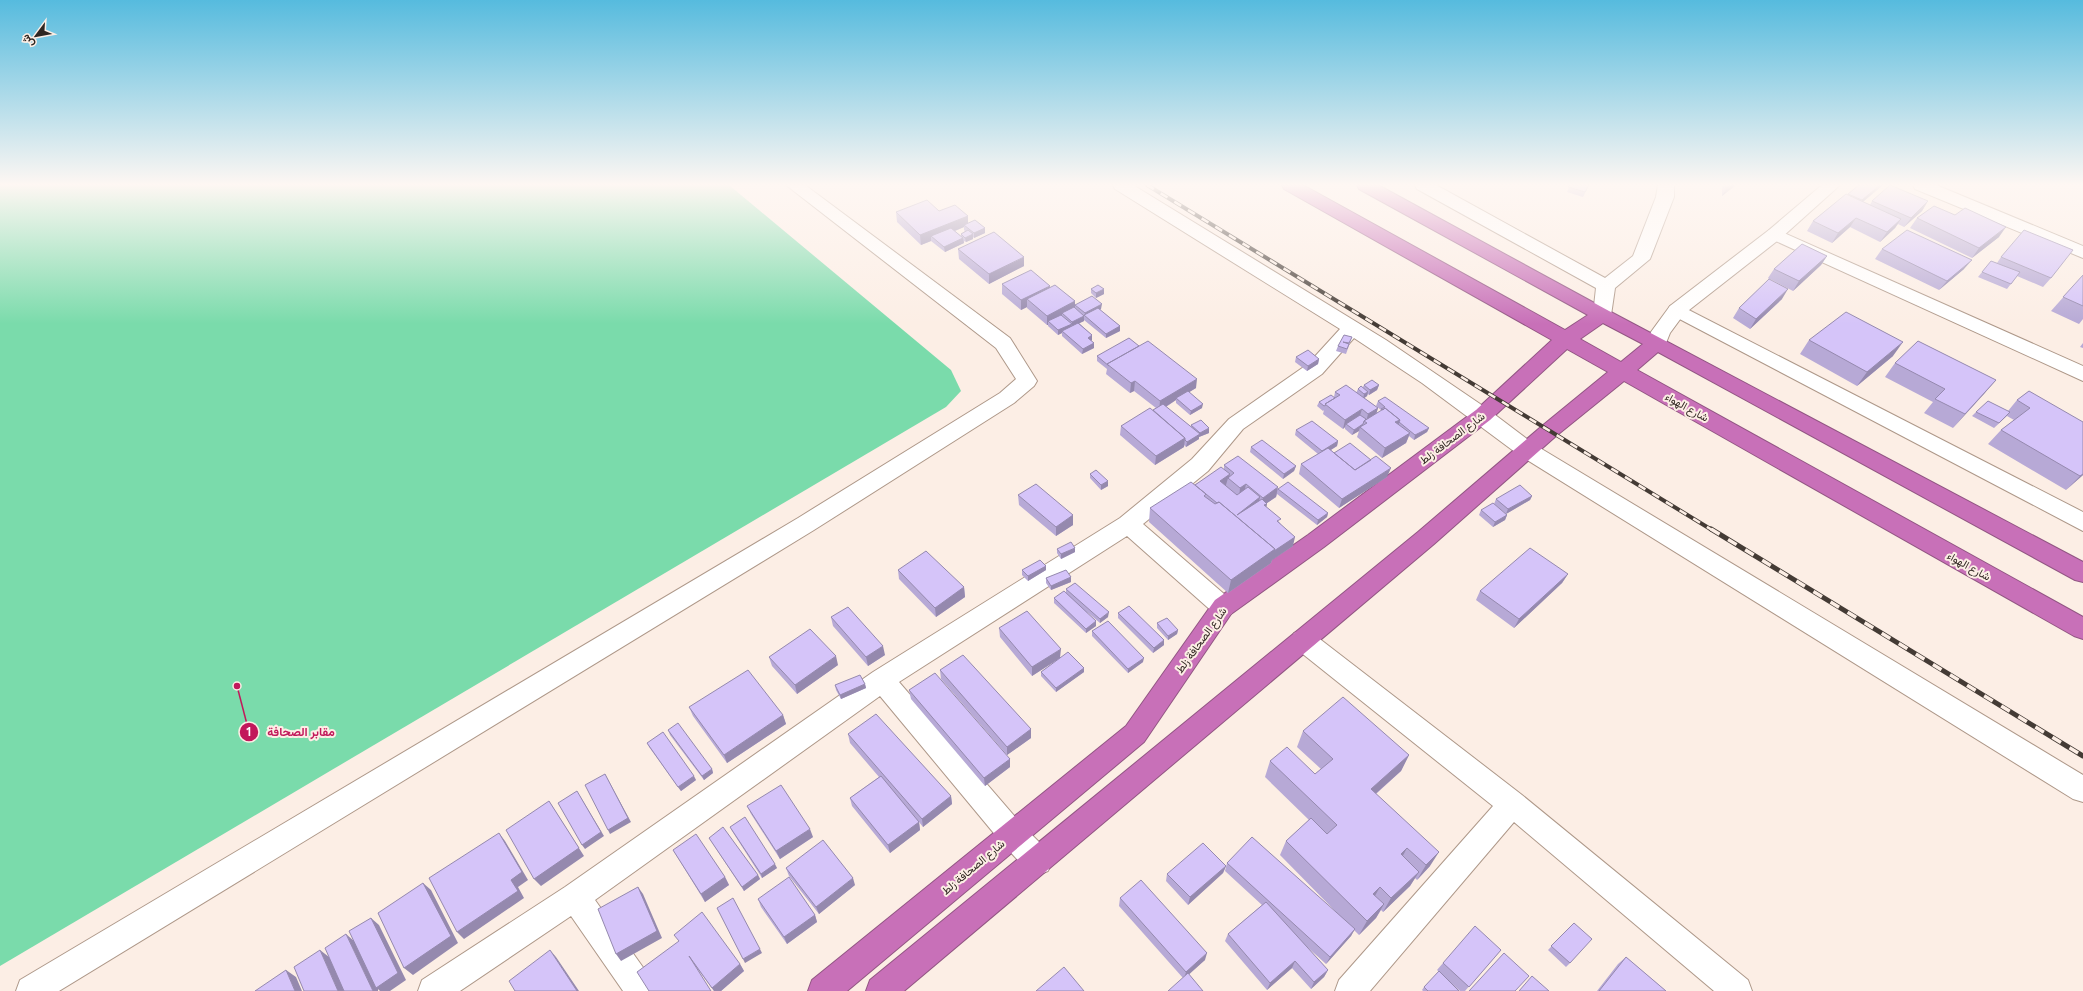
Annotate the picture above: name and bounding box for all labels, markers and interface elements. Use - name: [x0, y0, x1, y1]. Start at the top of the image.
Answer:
- north arrow: [16, 16, 56, 56]
- text: ش: [19, 32, 37, 50]
- street label: شارع الهواء: [1662, 390, 1711, 426]
- street label: شارع الصحافة زلط: [1417, 410, 1488, 468]
- street label: شارع الهواء: [1944, 549, 1993, 585]
- street label: شارع الصحافة زلط: [1173, 605, 1231, 676]
- callout: مقابر الصحافة: [239, 720, 343, 744]
- text: 1: [246, 725, 252, 738]
- text: مقابر الصحافة: [267, 725, 335, 740]
- street label: شارع الصحافة زلط: [939, 837, 1008, 898]

